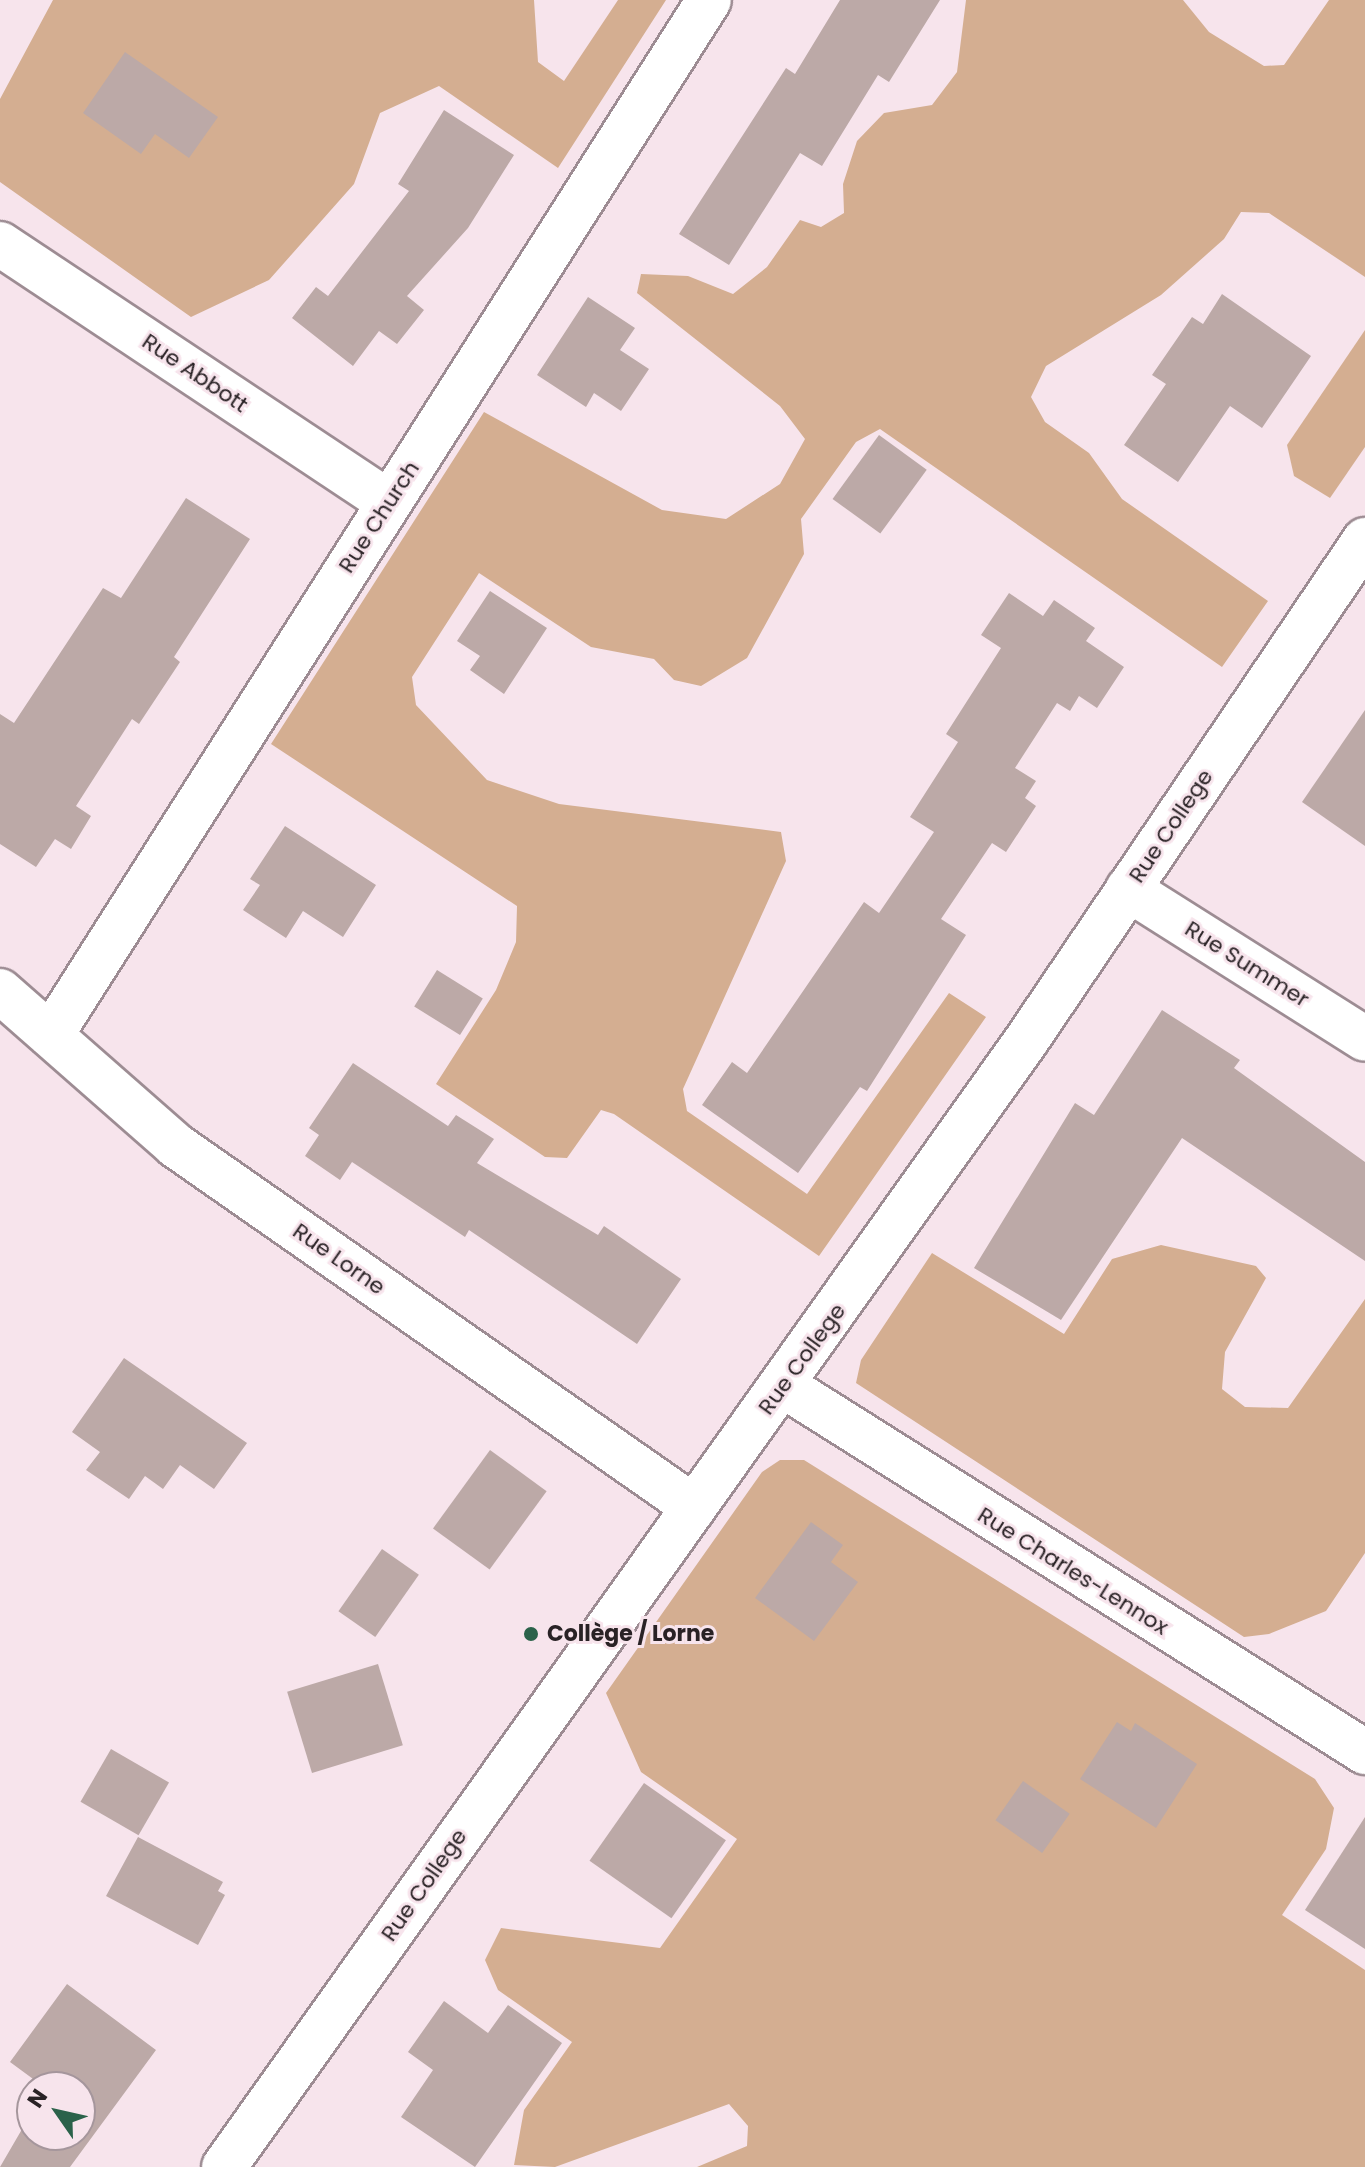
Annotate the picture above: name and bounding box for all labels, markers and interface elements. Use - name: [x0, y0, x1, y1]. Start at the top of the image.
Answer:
- street label: Rue Abbott: [137, 328, 253, 418]
- street label: Rue Church: [333, 456, 425, 578]
- street label: Rue College: [1123, 764, 1219, 888]
- street label: Rue Summer: [1180, 915, 1314, 1013]
- street label: Rue Lorne: [288, 1218, 390, 1300]
- street label: Rue College: [753, 1298, 851, 1420]
- street label: Rue Charles-Lennox: [973, 1502, 1173, 1640]
- place label: Collège / Lorne: [547, 1621, 714, 1647]
- marker: Collège / Lorne: [522, 1625, 540, 1643]
- street label: Rue College: [376, 1824, 472, 1946]
- north arrow: [16, 2071, 96, 2151]
- text: N: [20, 2083, 55, 2114]

